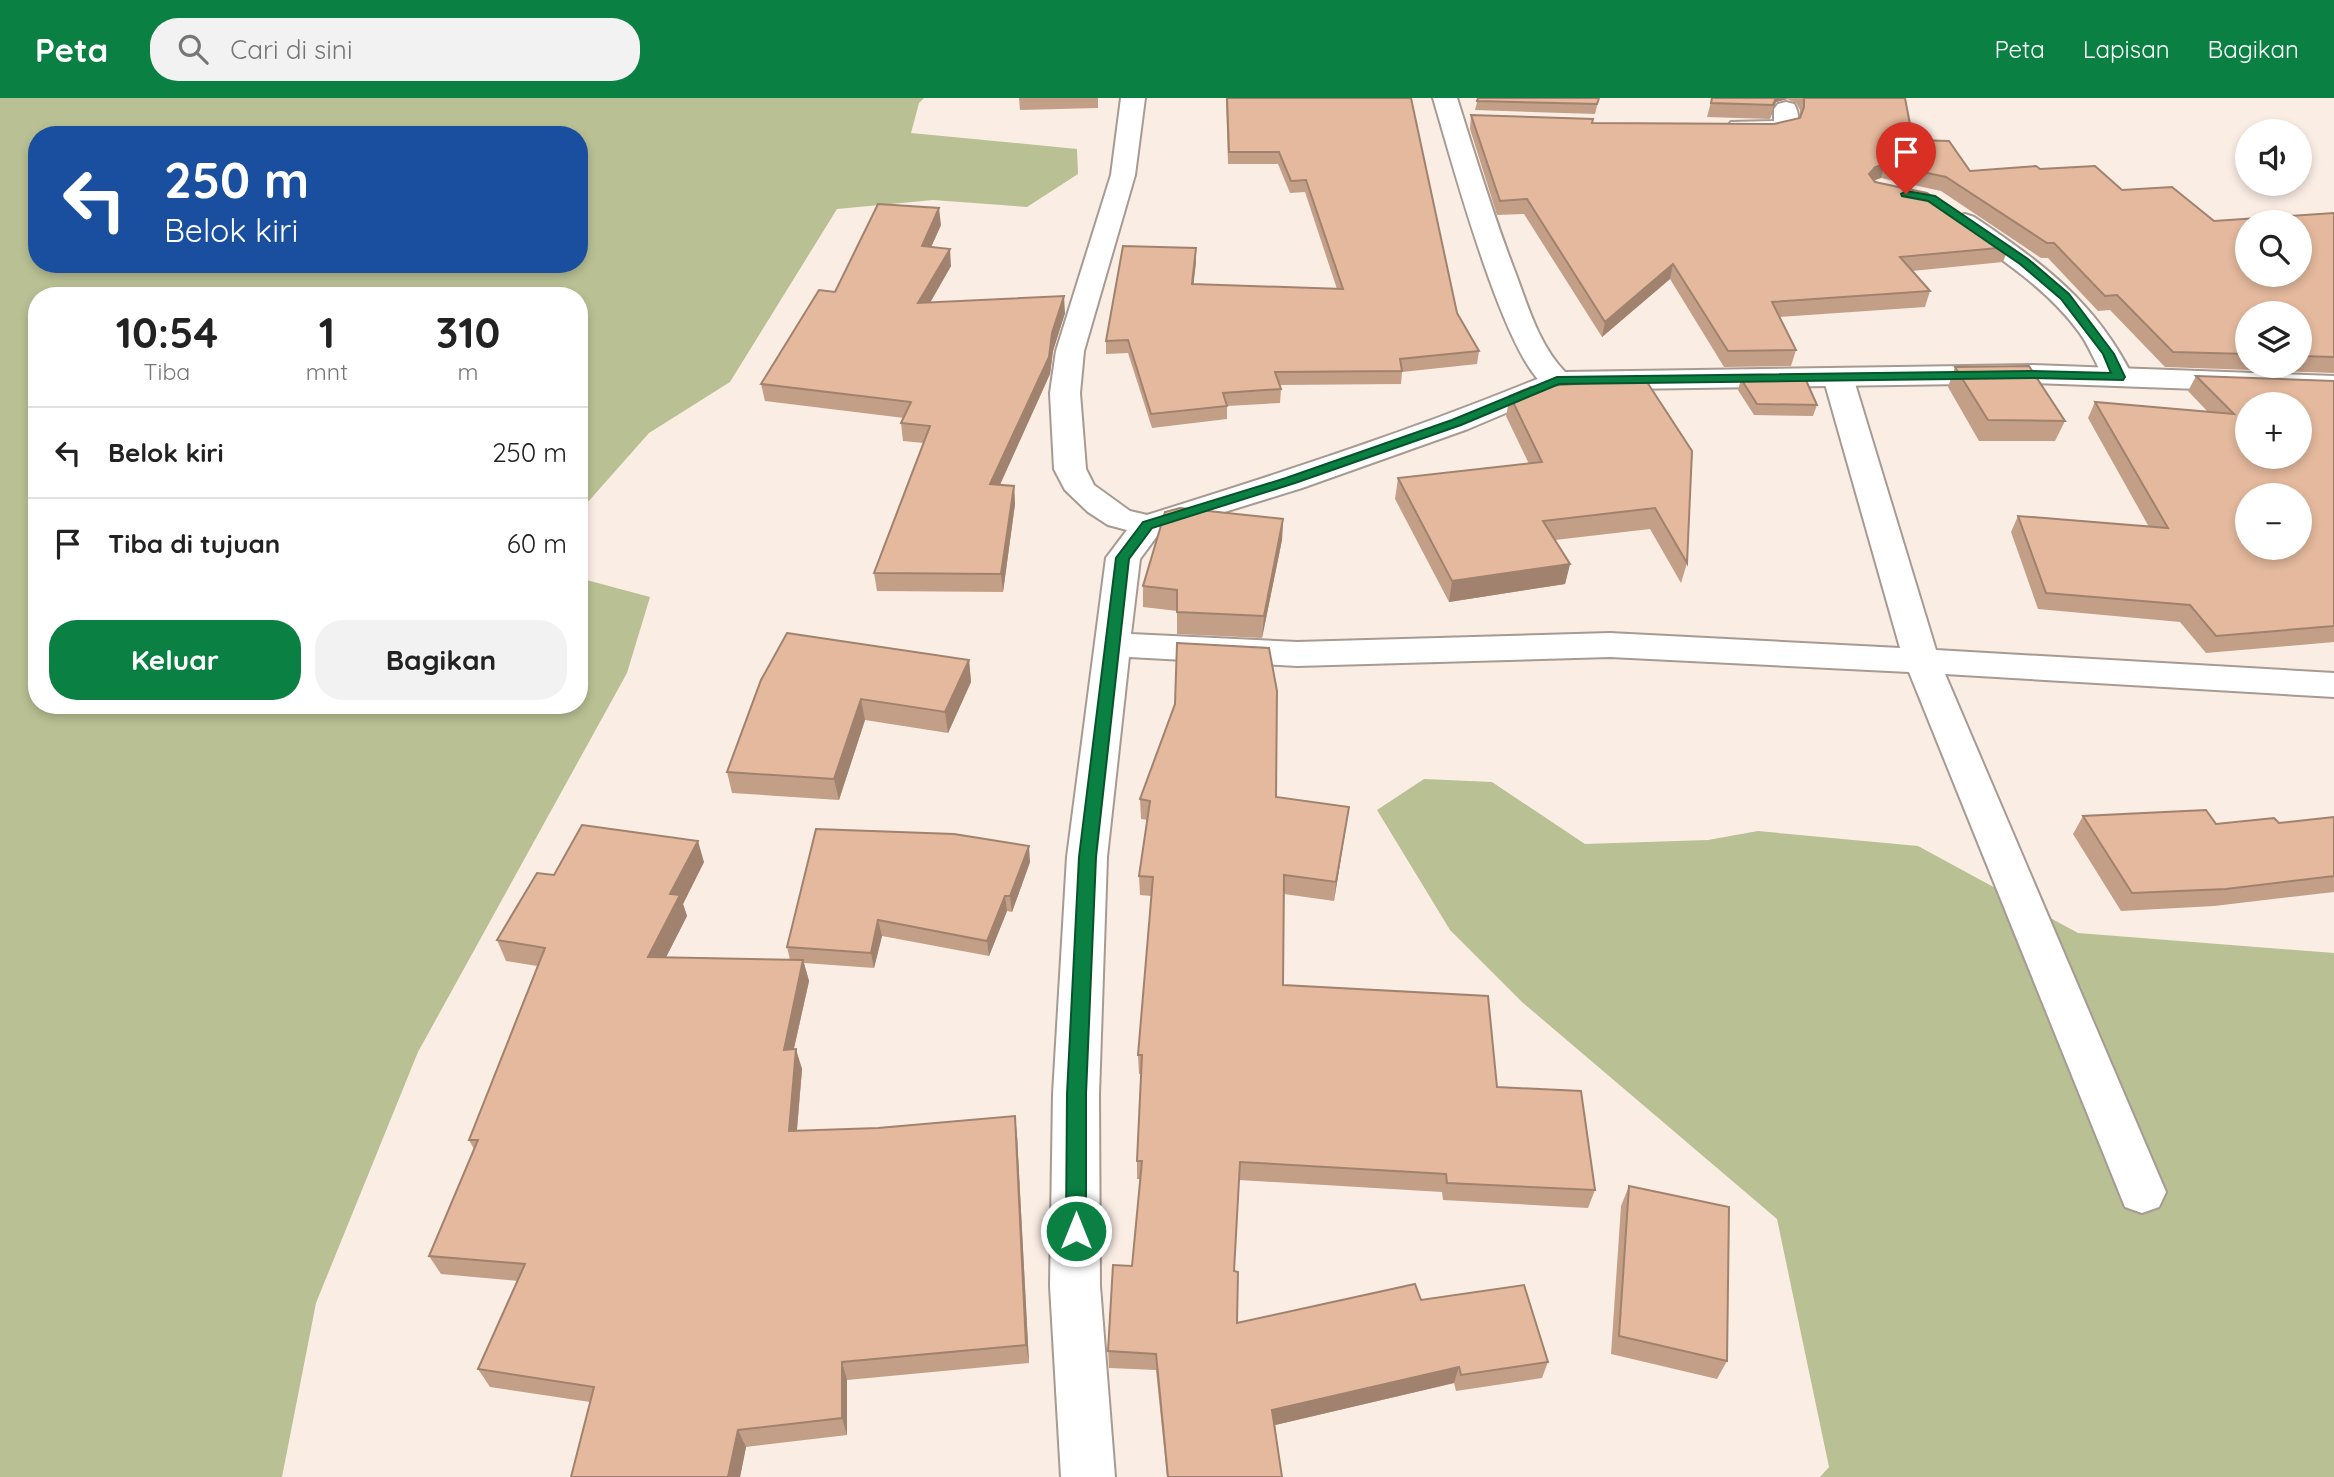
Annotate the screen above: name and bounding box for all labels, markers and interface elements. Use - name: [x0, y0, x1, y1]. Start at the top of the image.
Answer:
- search box: [150, 18, 640, 81]
- text: Peta: [35, 29, 108, 70]
- icon: search: [174, 30, 212, 68]
- text: Cari di sini: [230, 33, 352, 66]
- text: Peta: [1994, 34, 2045, 64]
- text: Lapisan: [2083, 34, 2170, 64]
- text: Bagikan: [2208, 34, 2299, 64]
- map controls: [2235, 119, 2312, 560]
- button: sound: [2235, 119, 2312, 196]
- pin: [1876, 122, 1936, 194]
- icon: arrive: [1887, 133, 1925, 171]
- text: 250 m: [164, 149, 309, 210]
- icon: left: [49, 154, 140, 245]
- text: Belok kiri: [164, 210, 298, 250]
- button: search: [2235, 210, 2312, 287]
- button: layers: [2235, 301, 2312, 378]
- text: 10:54: [116, 306, 218, 359]
- text: 1: [319, 306, 335, 359]
- text: 310: [436, 306, 500, 359]
- text: Tiba: [144, 357, 190, 386]
- text: mnt: [306, 357, 348, 386]
- text: m: [457, 357, 478, 386]
- button: +: [2235, 392, 2312, 469]
- icon: left: [49, 434, 87, 472]
- text: Belok kiri: [108, 436, 224, 469]
- text: 250 m: [492, 436, 567, 469]
- button: −: [2235, 483, 2312, 560]
- icon: arrive: [49, 525, 87, 563]
- text: Tiba di tujuan: [108, 527, 280, 560]
- text: 60 m: [507, 527, 567, 560]
- button: Keluar: [49, 620, 301, 700]
- button: Bagikan: [315, 620, 567, 700]
- position arrow: [1039, 1194, 1113, 1268]

